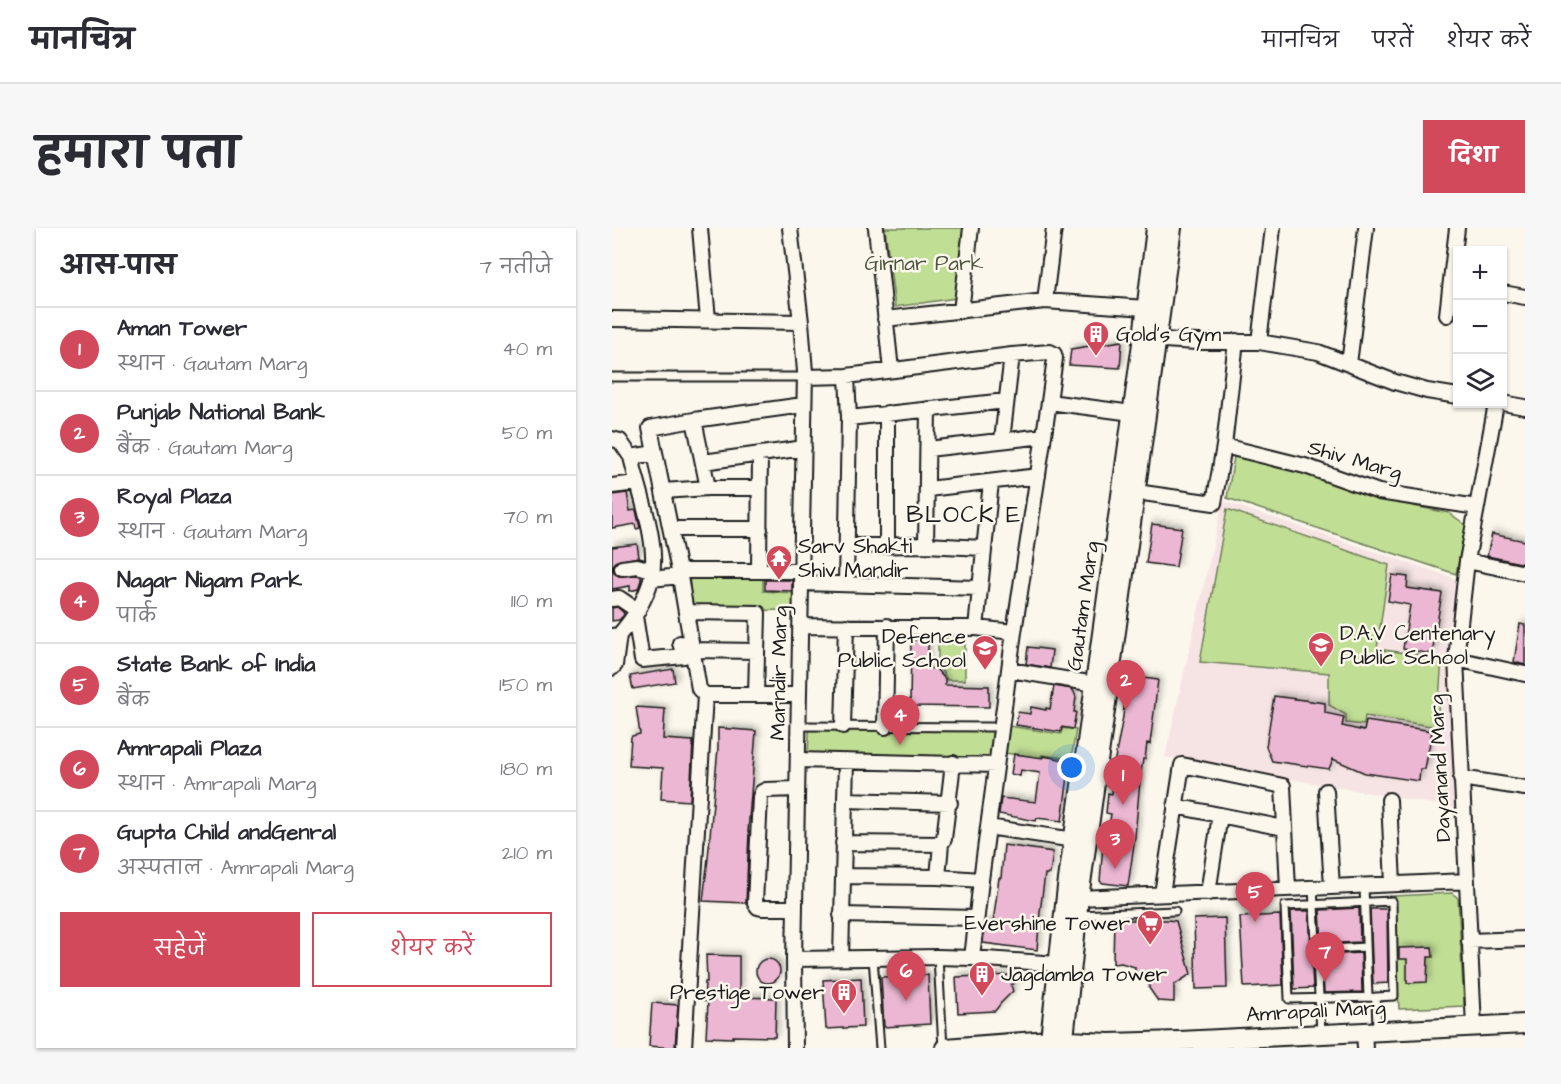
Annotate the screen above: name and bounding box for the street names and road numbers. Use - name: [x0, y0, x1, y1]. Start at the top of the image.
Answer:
- street label: Shiv Marg: [1304, 433, 1406, 489]
- street label: Gautam Marg: [1060, 539, 1108, 673]
- street label: Marndir Marg: [763, 605, 797, 741]
- street label: Dayanand Marg: [1422, 693, 1460, 843]
- street label: Amrapali Marg: [1245, 993, 1387, 1031]

